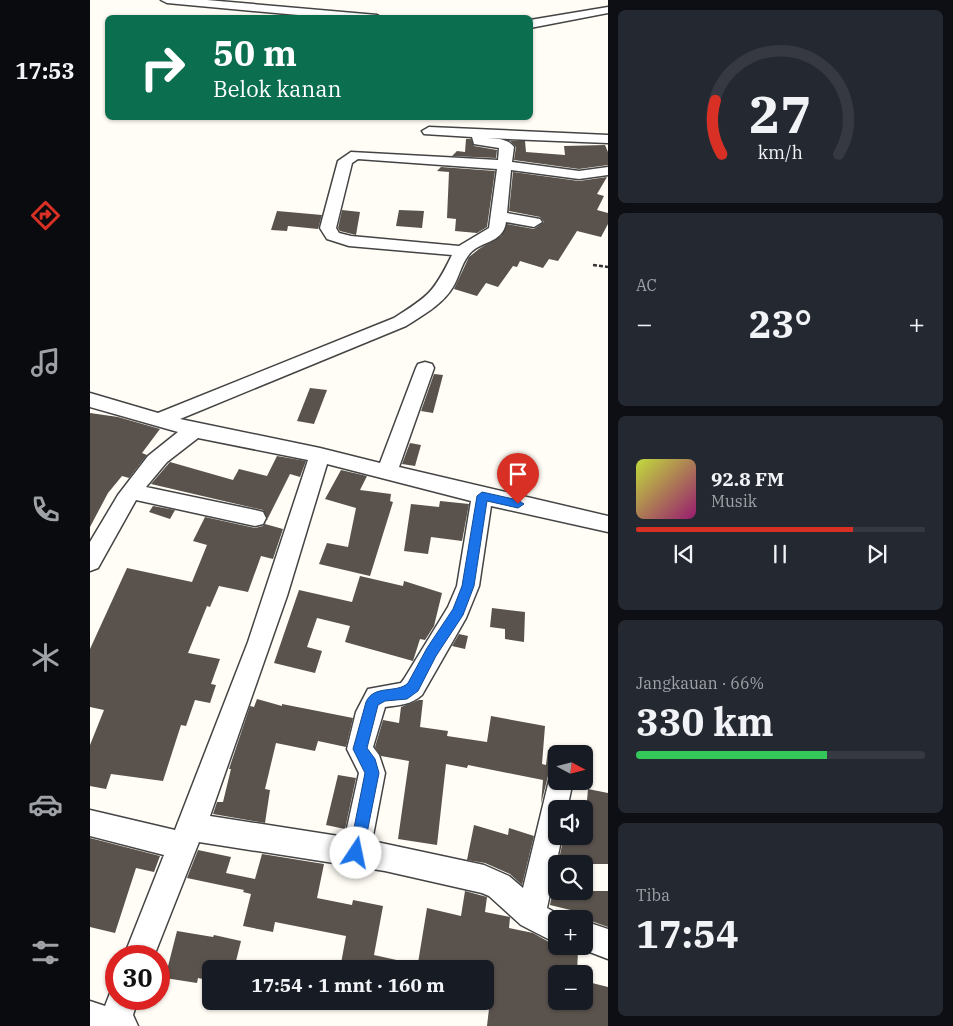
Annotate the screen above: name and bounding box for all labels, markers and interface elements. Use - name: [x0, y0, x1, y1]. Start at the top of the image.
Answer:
- text: 50 m: [213, 30, 297, 76]
- icon: right: [130, 35, 195, 100]
- text: 17:53: [15, 56, 75, 85]
- text: Belok kanan: [213, 74, 341, 103]
- text: 27: [749, 80, 812, 147]
- text: km/h: [758, 141, 803, 164]
- icon: directions: [28, 198, 63, 233]
- text: AC: [636, 275, 657, 295]
- text: 23°: [749, 299, 812, 348]
- text: −: [636, 305, 653, 342]
- text: +: [908, 305, 925, 342]
- icon: music: [28, 345, 63, 380]
- pin: [497, 453, 539, 504]
- icon: arrive: [504, 460, 532, 488]
- text: 92.8 FM: [711, 467, 784, 491]
- text: Musik: [711, 491, 757, 511]
- icon: phone: [28, 492, 63, 527]
- icon: previous: [670, 540, 698, 568]
- icon: pause: [766, 540, 794, 568]
- icon: next: [863, 540, 891, 568]
- icon: climate: [28, 640, 63, 675]
- text: Jangkauan · 66%: [636, 673, 764, 693]
- text: 330 km: [636, 697, 774, 746]
- north arrow: [548, 745, 592, 790]
- map controls: [548, 745, 593, 1010]
- icon: car: [28, 787, 63, 822]
- button: sound: [548, 800, 593, 845]
- position arrow: [329, 826, 381, 878]
- button: search: [548, 855, 593, 900]
- text: Tiba: [636, 885, 670, 905]
- text: 17:54: [636, 909, 739, 958]
- button: +: [548, 910, 593, 955]
- icon: filters: [28, 935, 63, 970]
- speed limit sign: 30: [105, 945, 170, 1010]
- button: −: [548, 965, 593, 1010]
- text: 17:54 · 1 mnt · 160 m: [251, 973, 445, 997]

